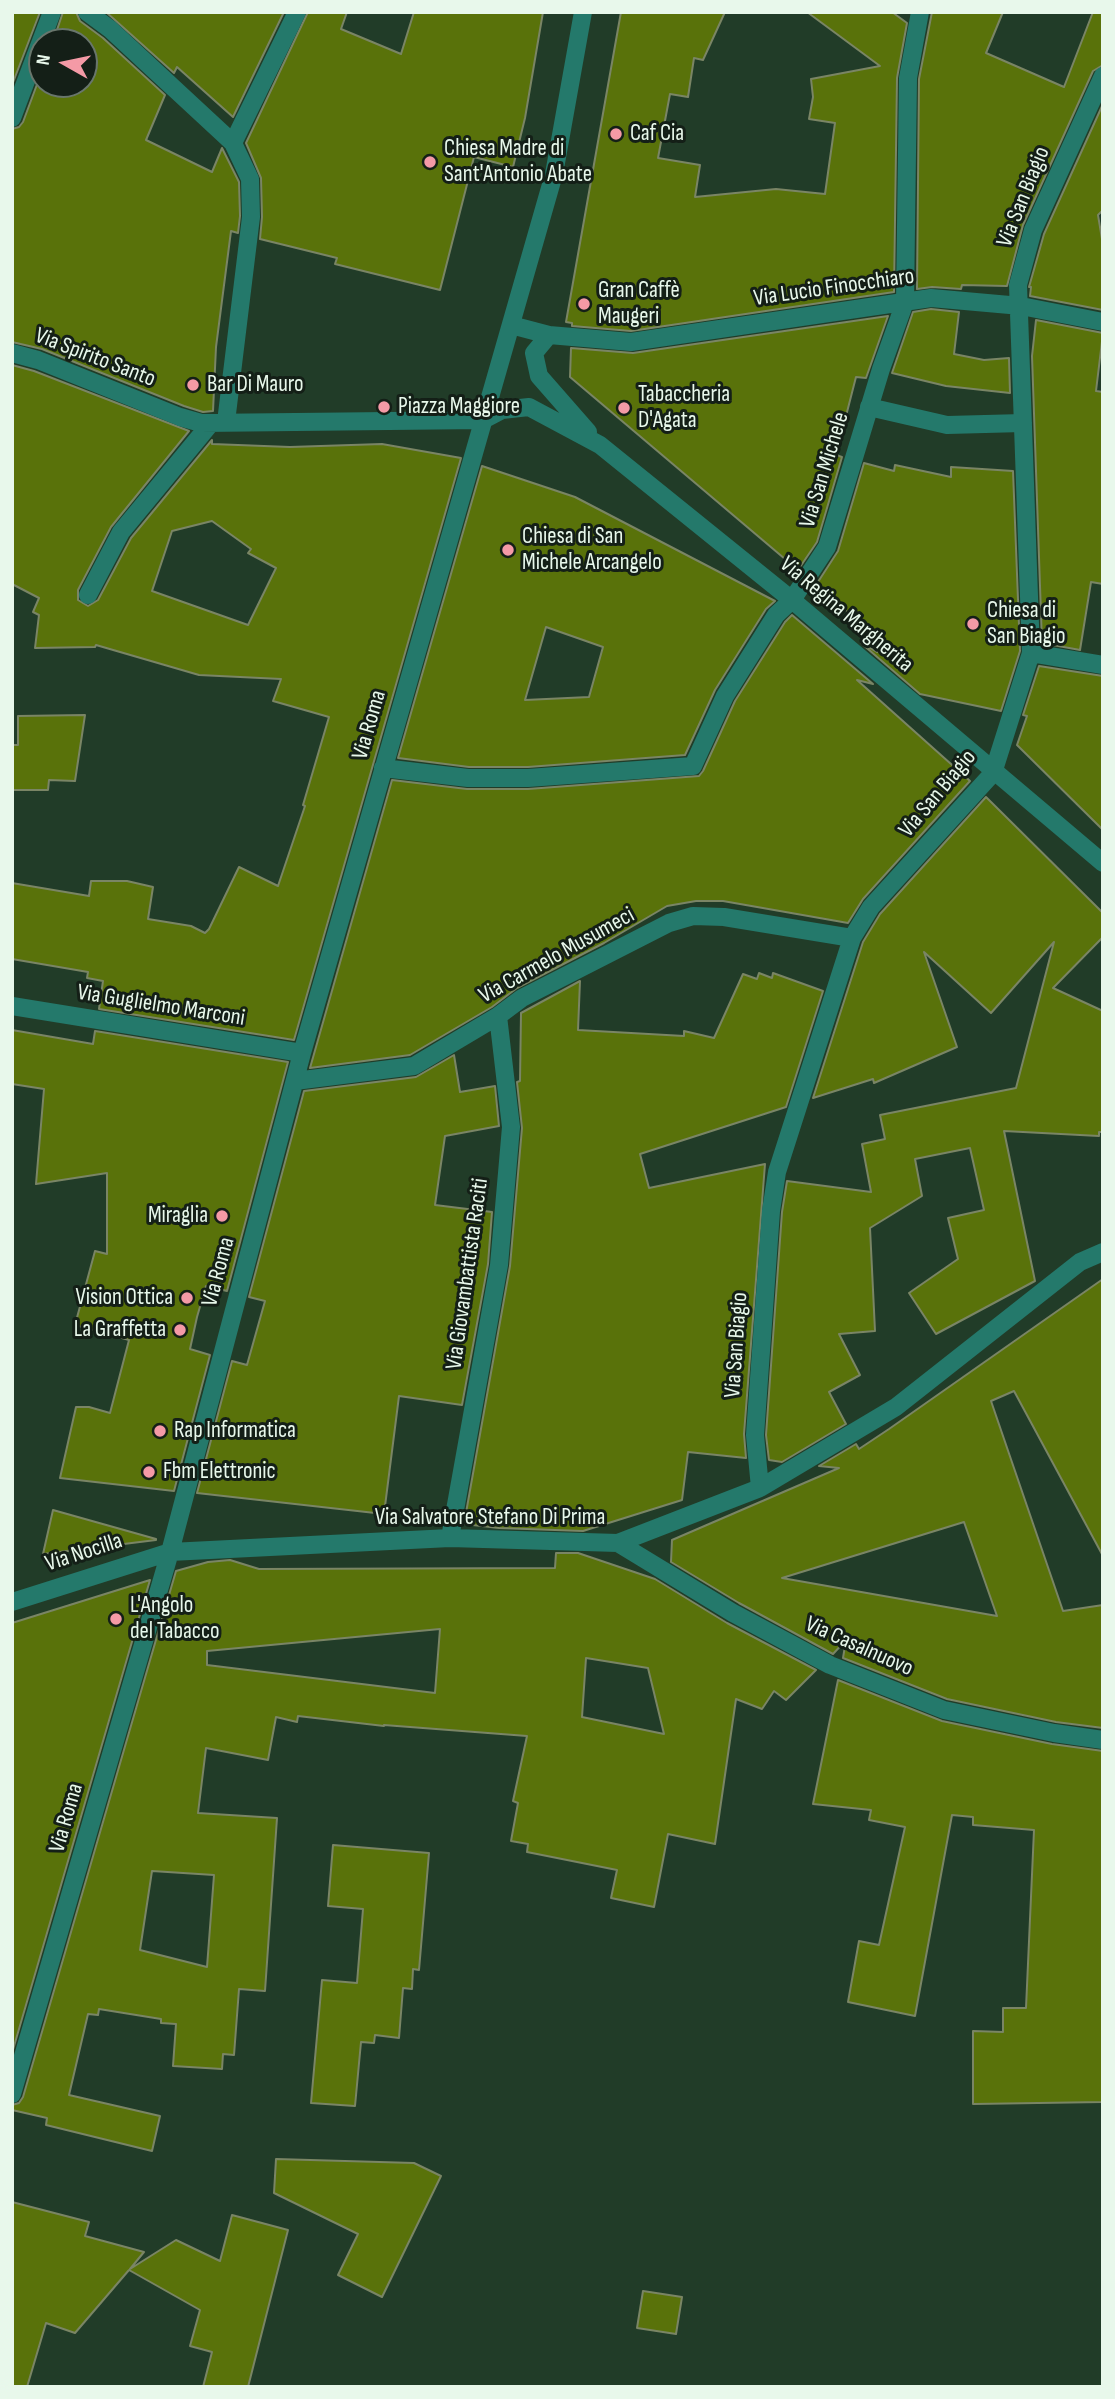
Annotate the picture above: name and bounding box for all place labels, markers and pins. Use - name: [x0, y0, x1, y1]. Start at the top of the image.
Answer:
- place label: Caf Cia: [630, 120, 684, 148]
- marker: Caf Cia: [608, 126, 624, 142]
- place label: Chiesa Madre di Sant'Antonio Abate: [444, 135, 592, 189]
- marker: Chiesa Madre di Sant'Antonio Abate: [422, 154, 438, 170]
- place label: Gran Caffè Maugeri: [598, 277, 680, 331]
- marker: Gran Caffè Maugeri: [576, 296, 592, 312]
- place label: Bar Di Mauro: [207, 371, 304, 399]
- marker: Bar Di Mauro: [185, 377, 201, 393]
- place label: Tabaccheria D'Agata: [638, 381, 730, 435]
- place label: Piazza Maggiore: [398, 393, 520, 421]
- marker: Piazza Maggiore: [376, 399, 392, 415]
- marker: Tabaccheria D'Agata: [616, 400, 632, 416]
- place label: Chiesa di San Michele Arcangelo: [522, 523, 662, 577]
- marker: Chiesa di San Michele Arcangelo: [500, 542, 516, 558]
- place label: Chiesa di San Biagio: [987, 597, 1066, 651]
- marker: Chiesa di San Biagio: [965, 616, 981, 632]
- place label: Miraglia: [148, 1202, 208, 1230]
- marker: Miraglia: [214, 1208, 230, 1224]
- place label: Vision Ottica: [75, 1284, 173, 1312]
- marker: Vision Ottica: [179, 1290, 195, 1306]
- place label: La Graffetta: [74, 1316, 166, 1344]
- marker: La Graffetta: [172, 1322, 188, 1338]
- place label: Rap Informatica: [174, 1417, 296, 1445]
- marker: Rap Informatica: [152, 1423, 168, 1439]
- place label: Fbm Elettronic: [163, 1458, 276, 1486]
- marker: Fbm Elettronic: [141, 1464, 157, 1480]
- place label: L'Angolo del Tabacco: [130, 1592, 220, 1646]
- marker: L'Angolo del Tabacco: [108, 1611, 124, 1627]

